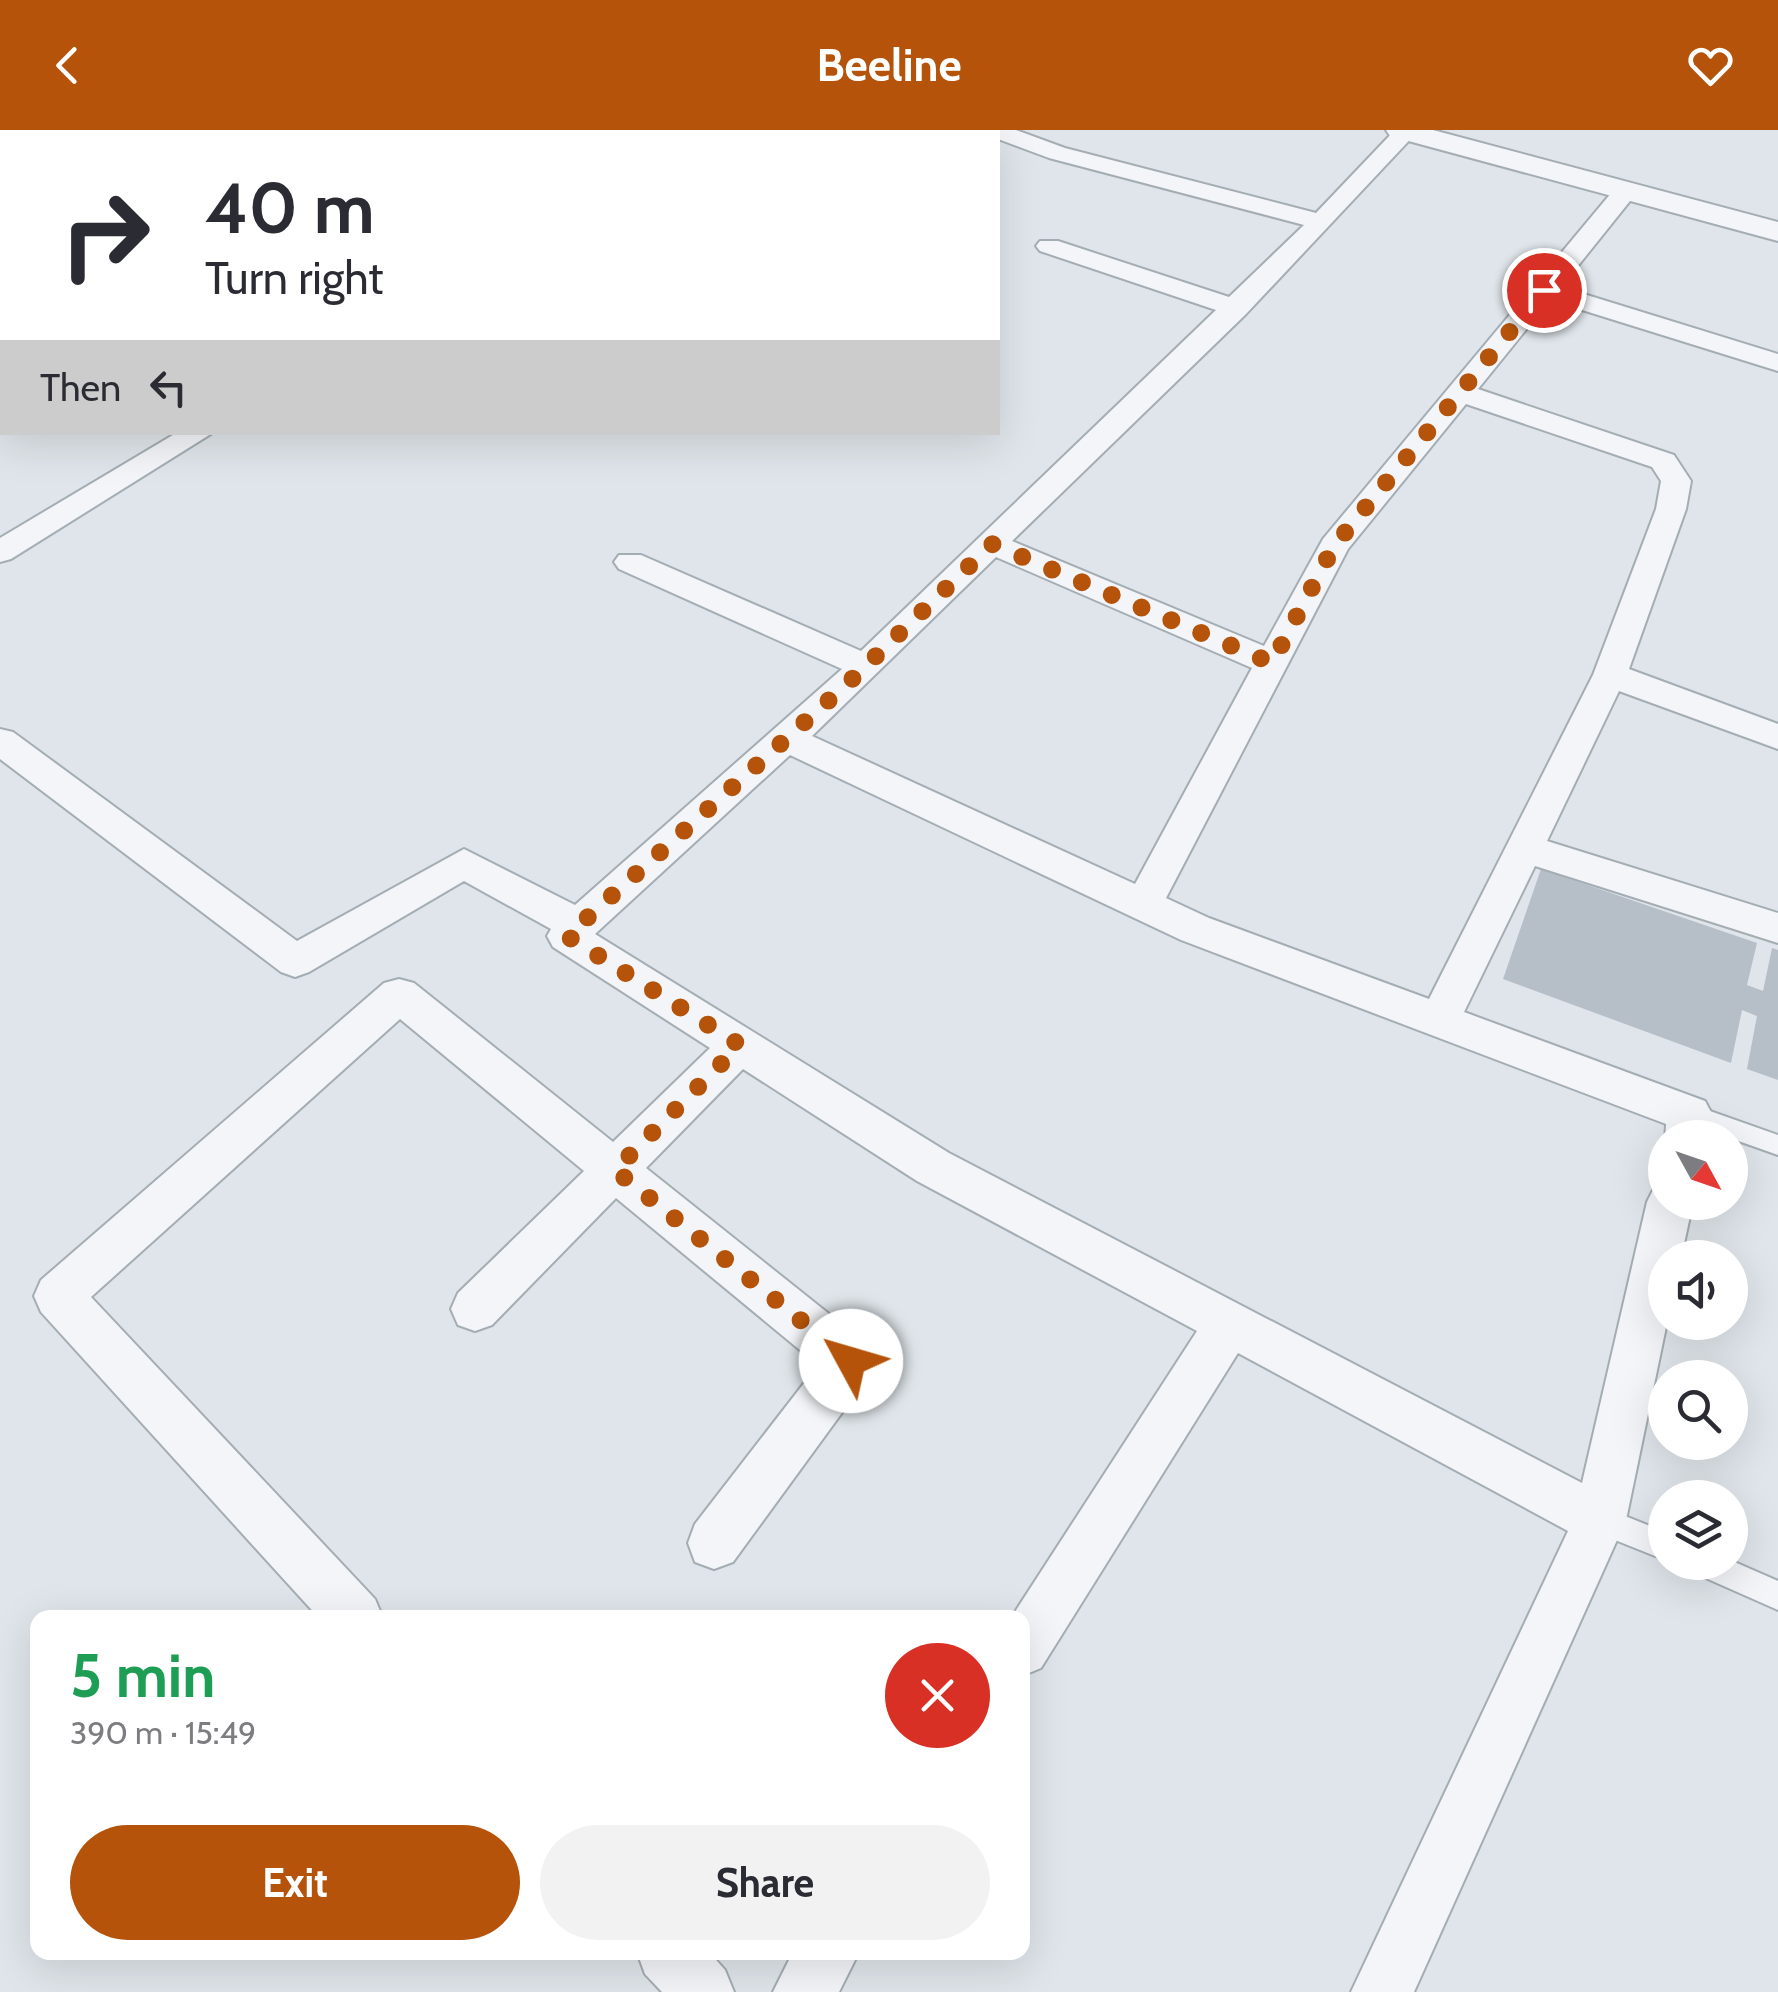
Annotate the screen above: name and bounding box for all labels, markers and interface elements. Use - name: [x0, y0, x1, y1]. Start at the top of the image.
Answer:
- icon: back: [40, 38, 95, 93]
- text: Beeline: [816, 38, 962, 92]
- icon: heart: [1683, 38, 1738, 93]
- text: 40 m: [205, 165, 374, 251]
- icon: right: [40, 170, 170, 300]
- pin: [1502, 248, 1587, 333]
- text: Turn right: [205, 251, 384, 305]
- icon: arrive: [1517, 263, 1572, 318]
- icon: left: [141, 360, 196, 415]
- text: Then: [40, 364, 121, 411]
- north arrow: [1648, 1120, 1748, 1220]
- map controls: [1648, 1120, 1748, 1580]
- button: sound: [1648, 1240, 1748, 1340]
- position arrow: [799, 1309, 903, 1413]
- button: search: [1648, 1360, 1748, 1460]
- button: layers: [1648, 1480, 1748, 1580]
- text: 5 min: [70, 1639, 215, 1712]
- button: close: [885, 1643, 990, 1748]
- text: 390 m · 15:49: [70, 1713, 256, 1752]
- button: Exit: [70, 1825, 520, 1940]
- button: Share: [540, 1825, 990, 1940]

